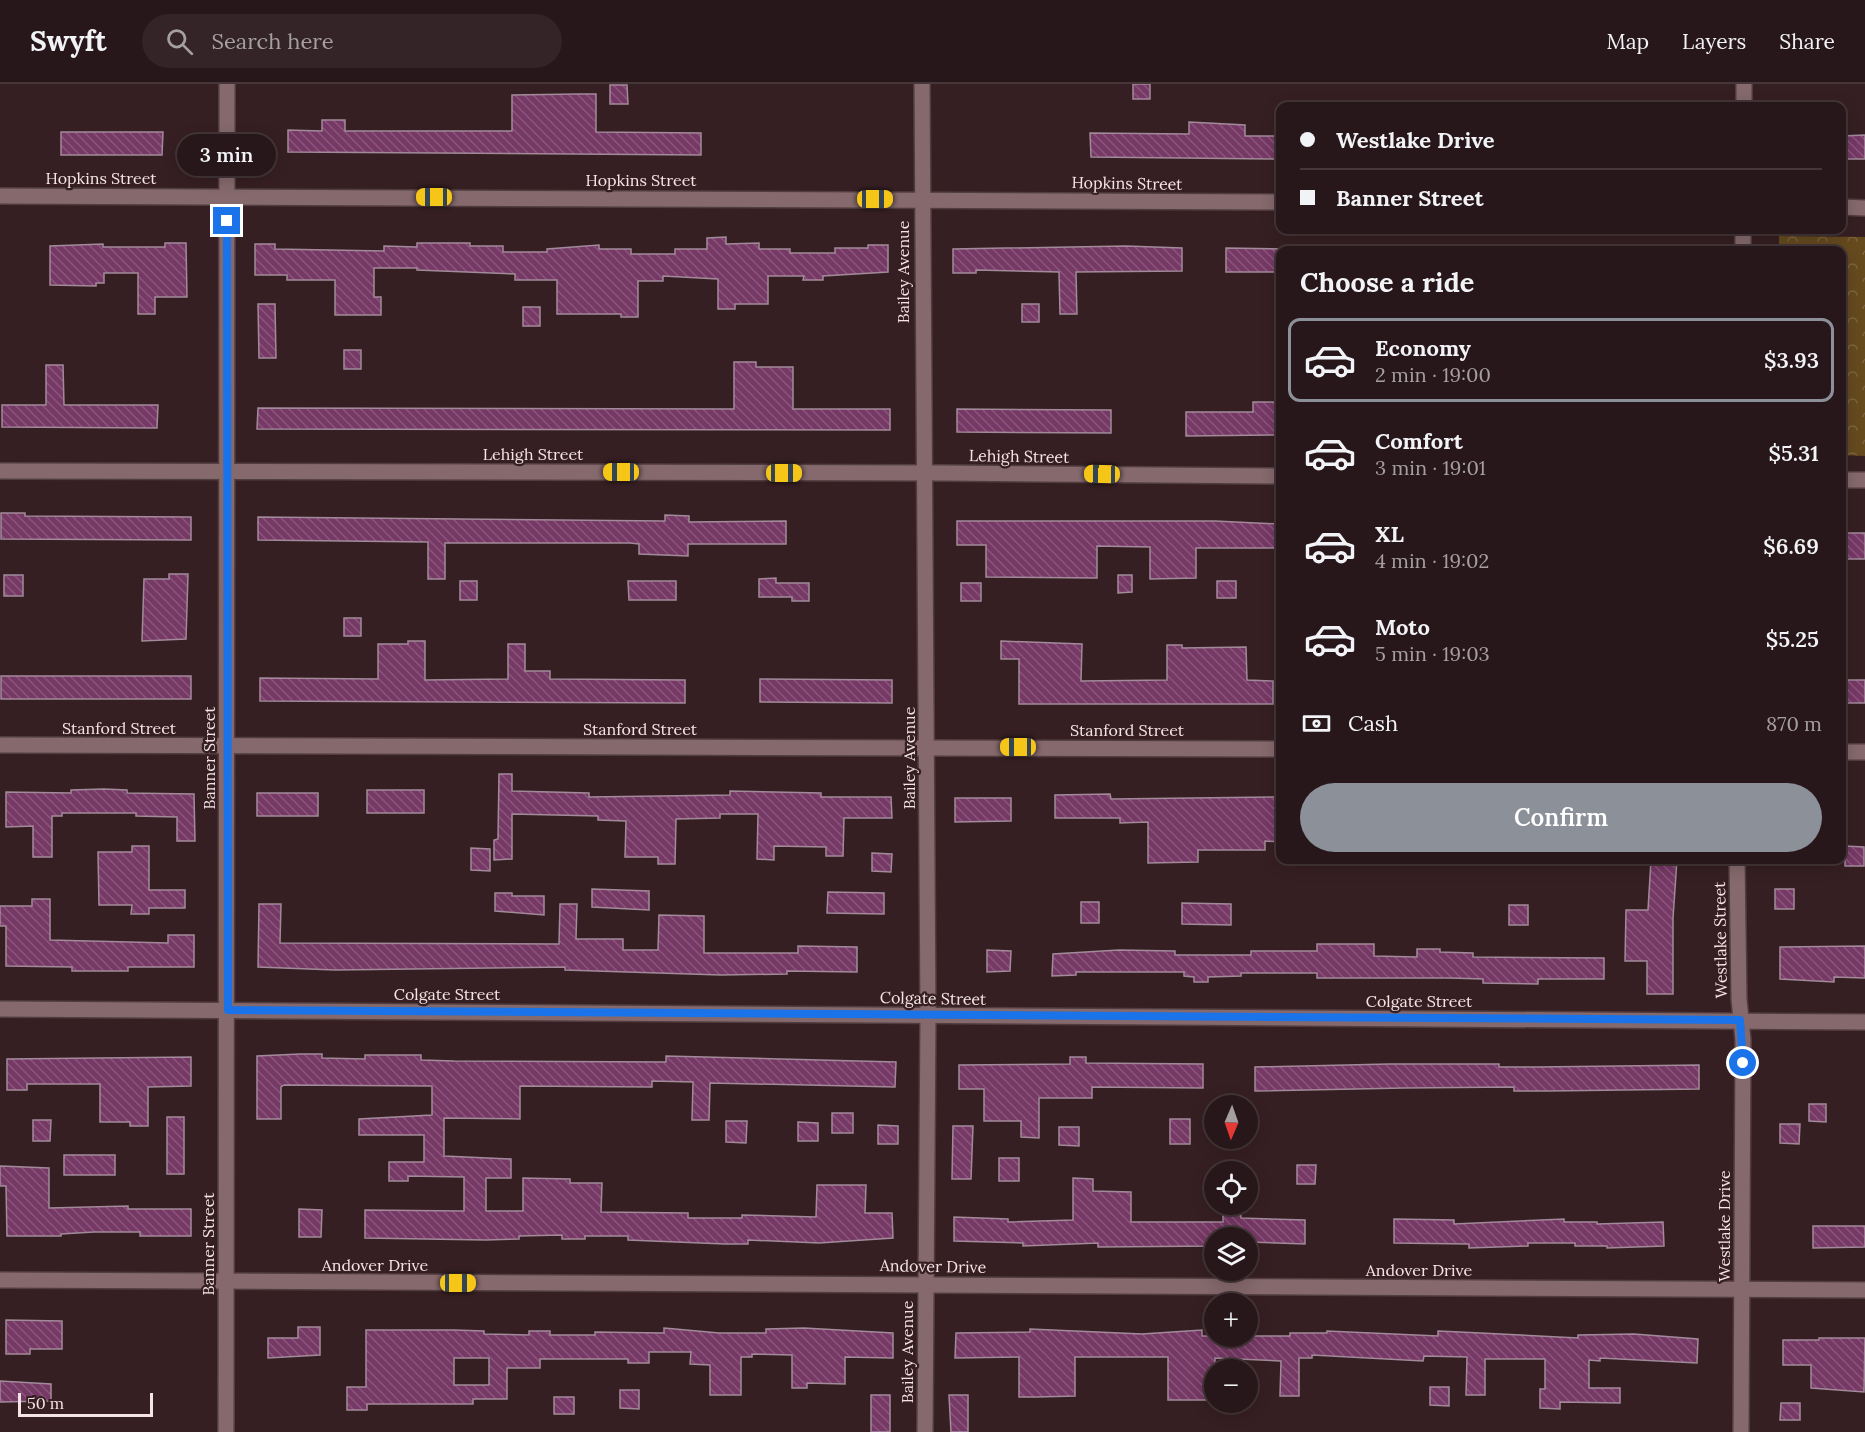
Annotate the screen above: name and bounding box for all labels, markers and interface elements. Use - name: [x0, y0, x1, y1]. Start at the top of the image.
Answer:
- search box: [142, 14, 562, 68]
- text: Swyft: [30, 23, 106, 59]
- icon: search: [163, 25, 196, 58]
- text: Search here: [211, 27, 334, 55]
- text: Map: [1606, 28, 1649, 55]
- text: Layers: [1682, 28, 1746, 55]
- text: Share: [1779, 28, 1835, 55]
- text: Westlake Drive: [1336, 126, 1495, 154]
- callout: 3 min: [178, 134, 276, 176]
- text: 3 min: [200, 142, 253, 167]
- street label: Hopkins Street: [46, 168, 157, 188]
- street label: Hopkins Street: [586, 170, 697, 190]
- street label: Hopkins Street: [1071, 172, 1183, 194]
- text: Banner Street: [1336, 184, 1484, 212]
- car: [416, 188, 452, 206]
- car: [857, 190, 893, 208]
- route end: [213, 207, 240, 234]
- street label: Bailey Avenue: [893, 220, 913, 323]
- text: Choose a ride: [1300, 265, 1474, 299]
- icon: car: [1303, 333, 1357, 387]
- text: Economy: [1375, 334, 1471, 362]
- text: $3.93: [1764, 346, 1819, 374]
- text: 2 min · 19:00: [1375, 362, 1491, 387]
- icon: car: [1303, 426, 1357, 480]
- text: Comfort: [1375, 427, 1463, 455]
- text: $5.31: [1768, 439, 1819, 467]
- street label: Lehigh Street: [483, 444, 584, 464]
- street label: Lehigh Street: [969, 445, 1070, 467]
- text: 3 min · 19:01: [1375, 455, 1486, 480]
- car: [603, 463, 639, 481]
- car: [766, 464, 802, 482]
- car: [1084, 465, 1120, 483]
- icon: car: [1303, 519, 1357, 573]
- text: XL: [1375, 520, 1404, 548]
- text: $6.69: [1763, 532, 1819, 560]
- text: 4 min · 19:02: [1375, 548, 1489, 573]
- icon: car: [1303, 612, 1357, 666]
- text: Moto: [1375, 613, 1430, 641]
- text: $5.25: [1766, 625, 1819, 653]
- text: 5 min · 19:03: [1375, 641, 1490, 666]
- street label: Banner Street: [199, 706, 219, 809]
- street label: Bailey Avenue: [899, 706, 919, 809]
- icon: cash: [1300, 707, 1333, 740]
- text: Cash: [1348, 709, 1398, 737]
- text: 870 m: [1766, 711, 1822, 736]
- street label: Stanford Street: [62, 718, 177, 738]
- street label: Stanford Street: [583, 719, 698, 739]
- street label: Stanford Street: [1070, 720, 1185, 740]
- car: [1000, 738, 1036, 756]
- button: Confirm: [1300, 783, 1822, 852]
- street label: Westlake Street: [1709, 881, 1731, 999]
- street label: Colgate Street: [394, 984, 501, 1004]
- street label: Colgate Street: [880, 987, 987, 1009]
- street label: Colgate Street: [1366, 991, 1473, 1011]
- route start: [1729, 1049, 1756, 1076]
- north arrow: [1204, 1095, 1258, 1149]
- map controls: [1204, 1095, 1258, 1413]
- button: locate: [1204, 1161, 1258, 1215]
- street label: Westlake Drive: [1714, 1170, 1734, 1282]
- street label: Banner Street: [198, 1192, 218, 1295]
- button: layers: [1204, 1227, 1258, 1281]
- street label: Andover Drive: [321, 1255, 429, 1275]
- street label: Andover Drive: [879, 1255, 987, 1277]
- street label: Andover Drive: [1365, 1260, 1473, 1280]
- car: [440, 1274, 476, 1292]
- button: +: [1204, 1293, 1258, 1347]
- street label: Bailey Avenue: [897, 1300, 917, 1403]
- button: −: [1204, 1359, 1258, 1413]
- scale bar: [18, 1390, 153, 1418]
- text: 50 m: [27, 1393, 64, 1413]

